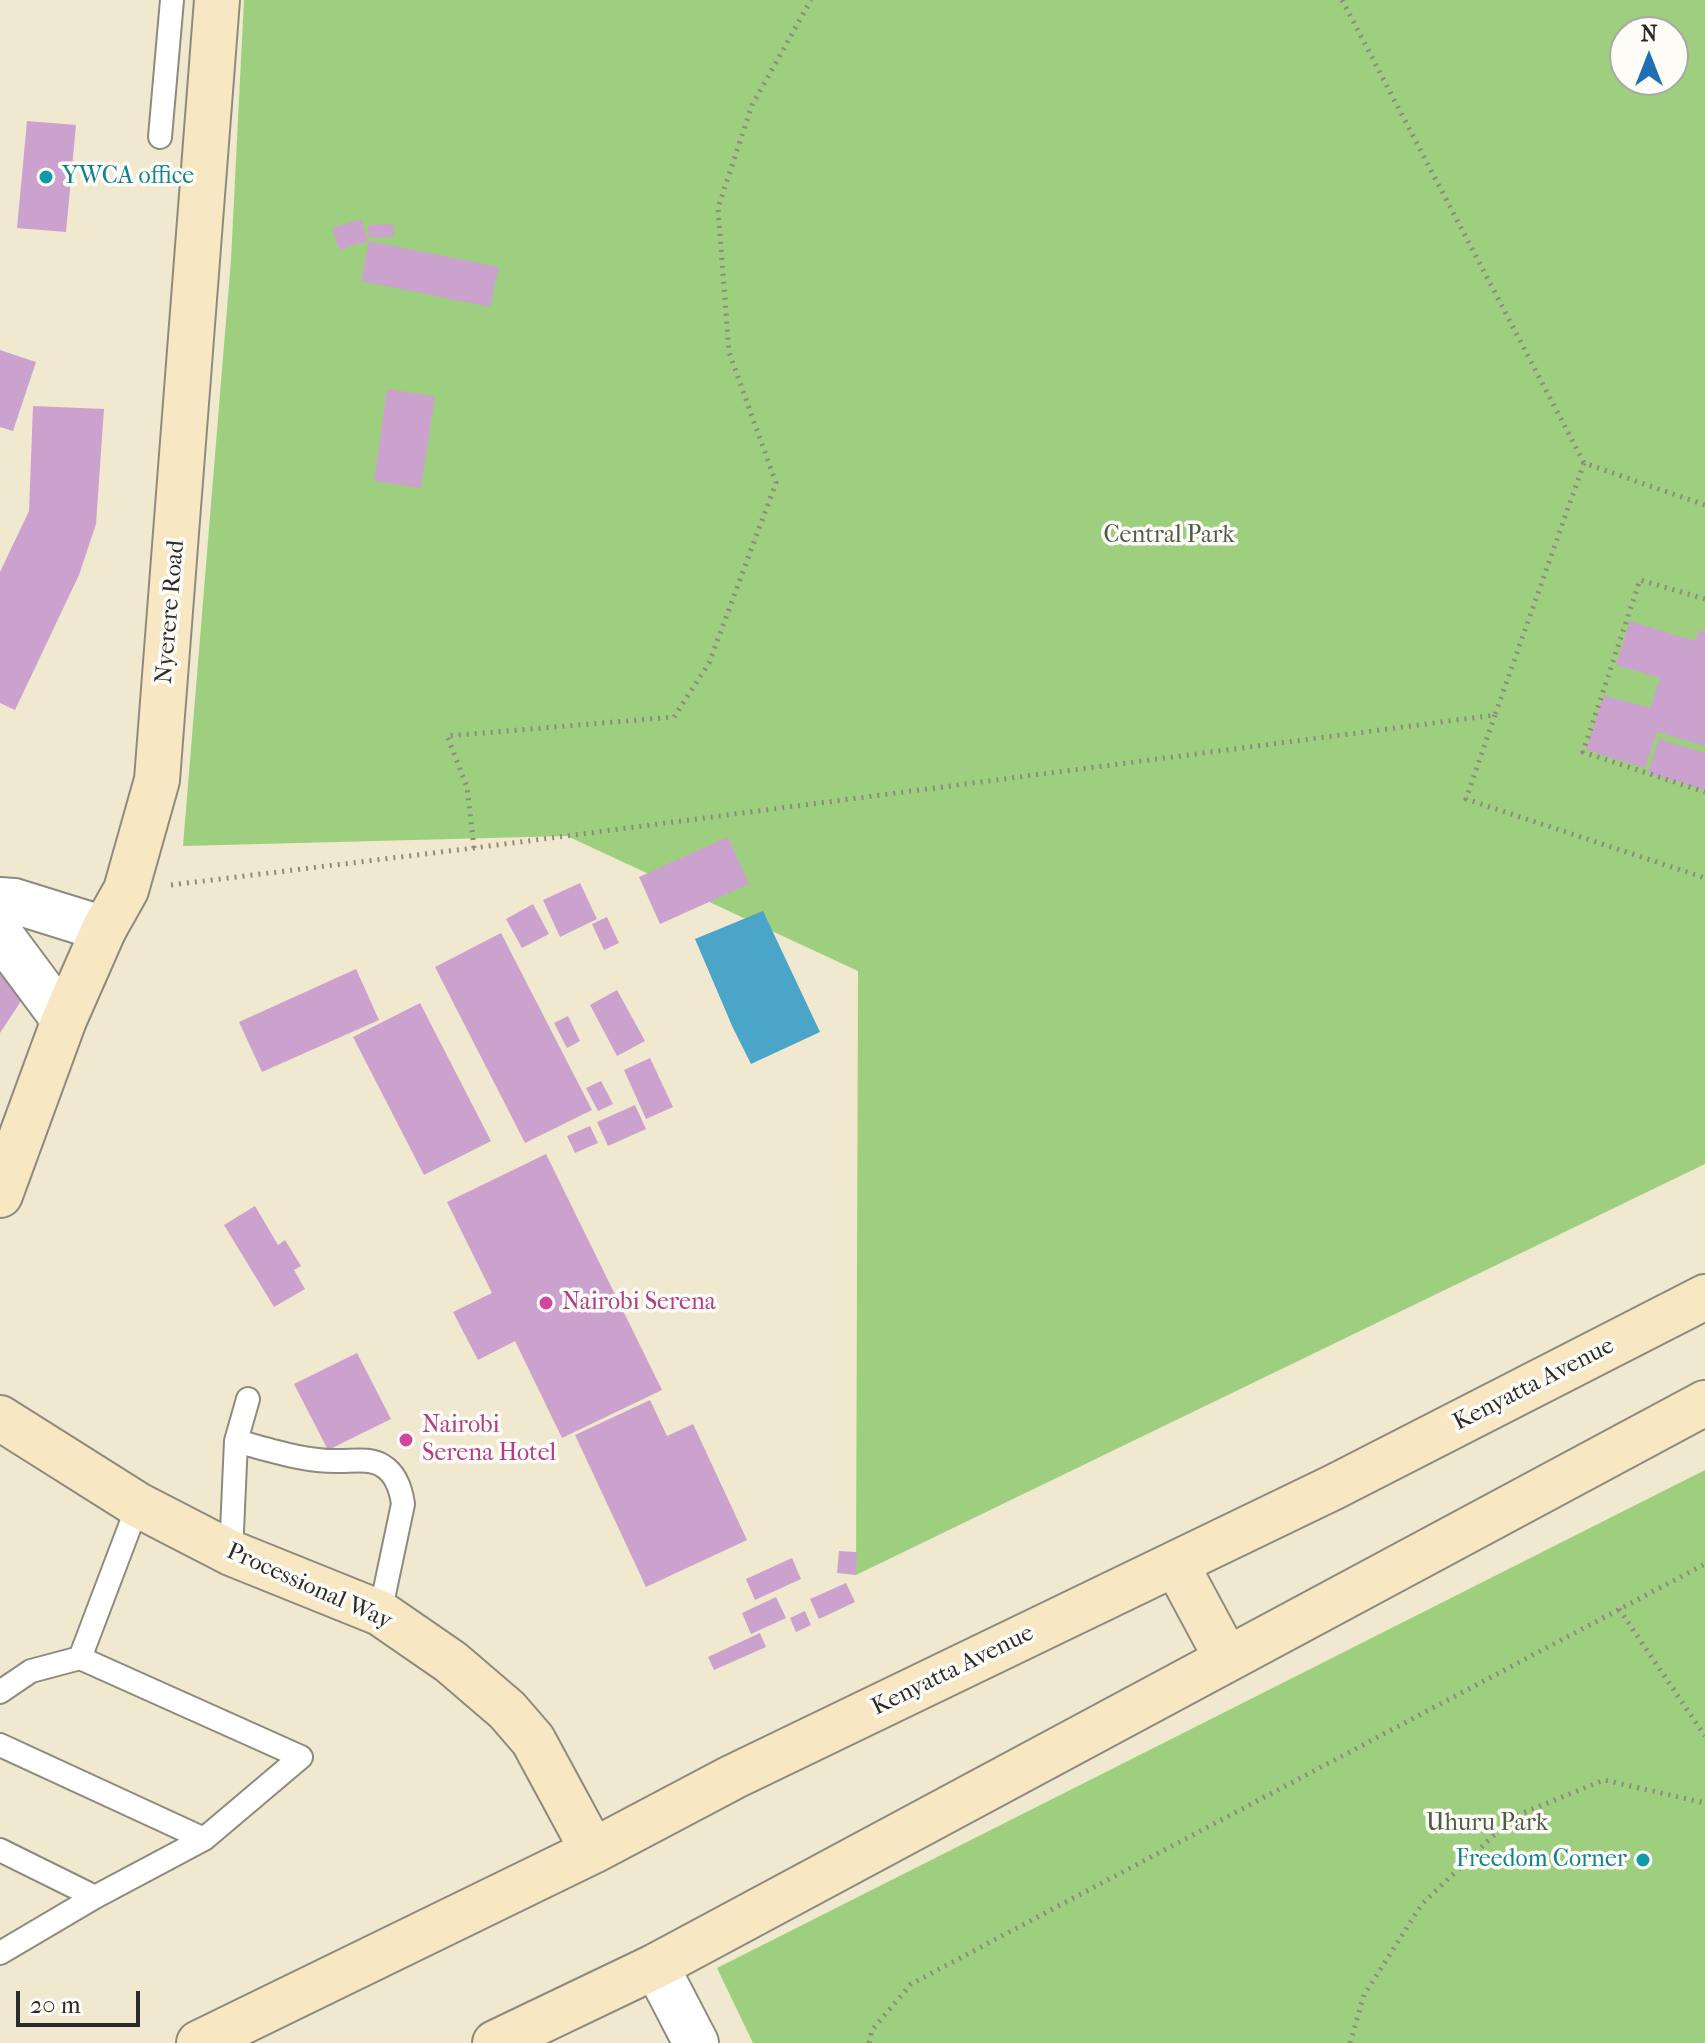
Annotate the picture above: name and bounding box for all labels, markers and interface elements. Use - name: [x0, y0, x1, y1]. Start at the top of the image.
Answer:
- north arrow: [1609, 16, 1689, 96]
- text: N: [1641, 21, 1657, 47]
- place label: YWCA office: [62, 163, 194, 191]
- marker: YWCA office: [37, 168, 55, 186]
- park label: Central Park: [1103, 522, 1235, 550]
- street label: Nyerere Road: [150, 539, 192, 685]
- place label: Nairobi Serena: [562, 1289, 716, 1317]
- marker: Nairobi Serena: [537, 1294, 555, 1312]
- street label: Kenyatta Avenue: [1449, 1332, 1619, 1438]
- place label: Nairobi Serena Hotel: [422, 1412, 556, 1468]
- marker: Nairobi Serena Hotel: [397, 1431, 415, 1449]
- street label: Processional Way: [222, 1538, 396, 1636]
- street label: Kenyatta Avenue: [867, 1619, 1039, 1723]
- park label: Uhuru Park: [1426, 1810, 1548, 1838]
- place label: Freedom Corner: [1456, 1846, 1627, 1874]
- marker: Freedom Corner: [1634, 1851, 1652, 1869]
- scale bar: [20, 1975, 144, 2025]
- text: 20 m: [30, 1991, 81, 2019]

